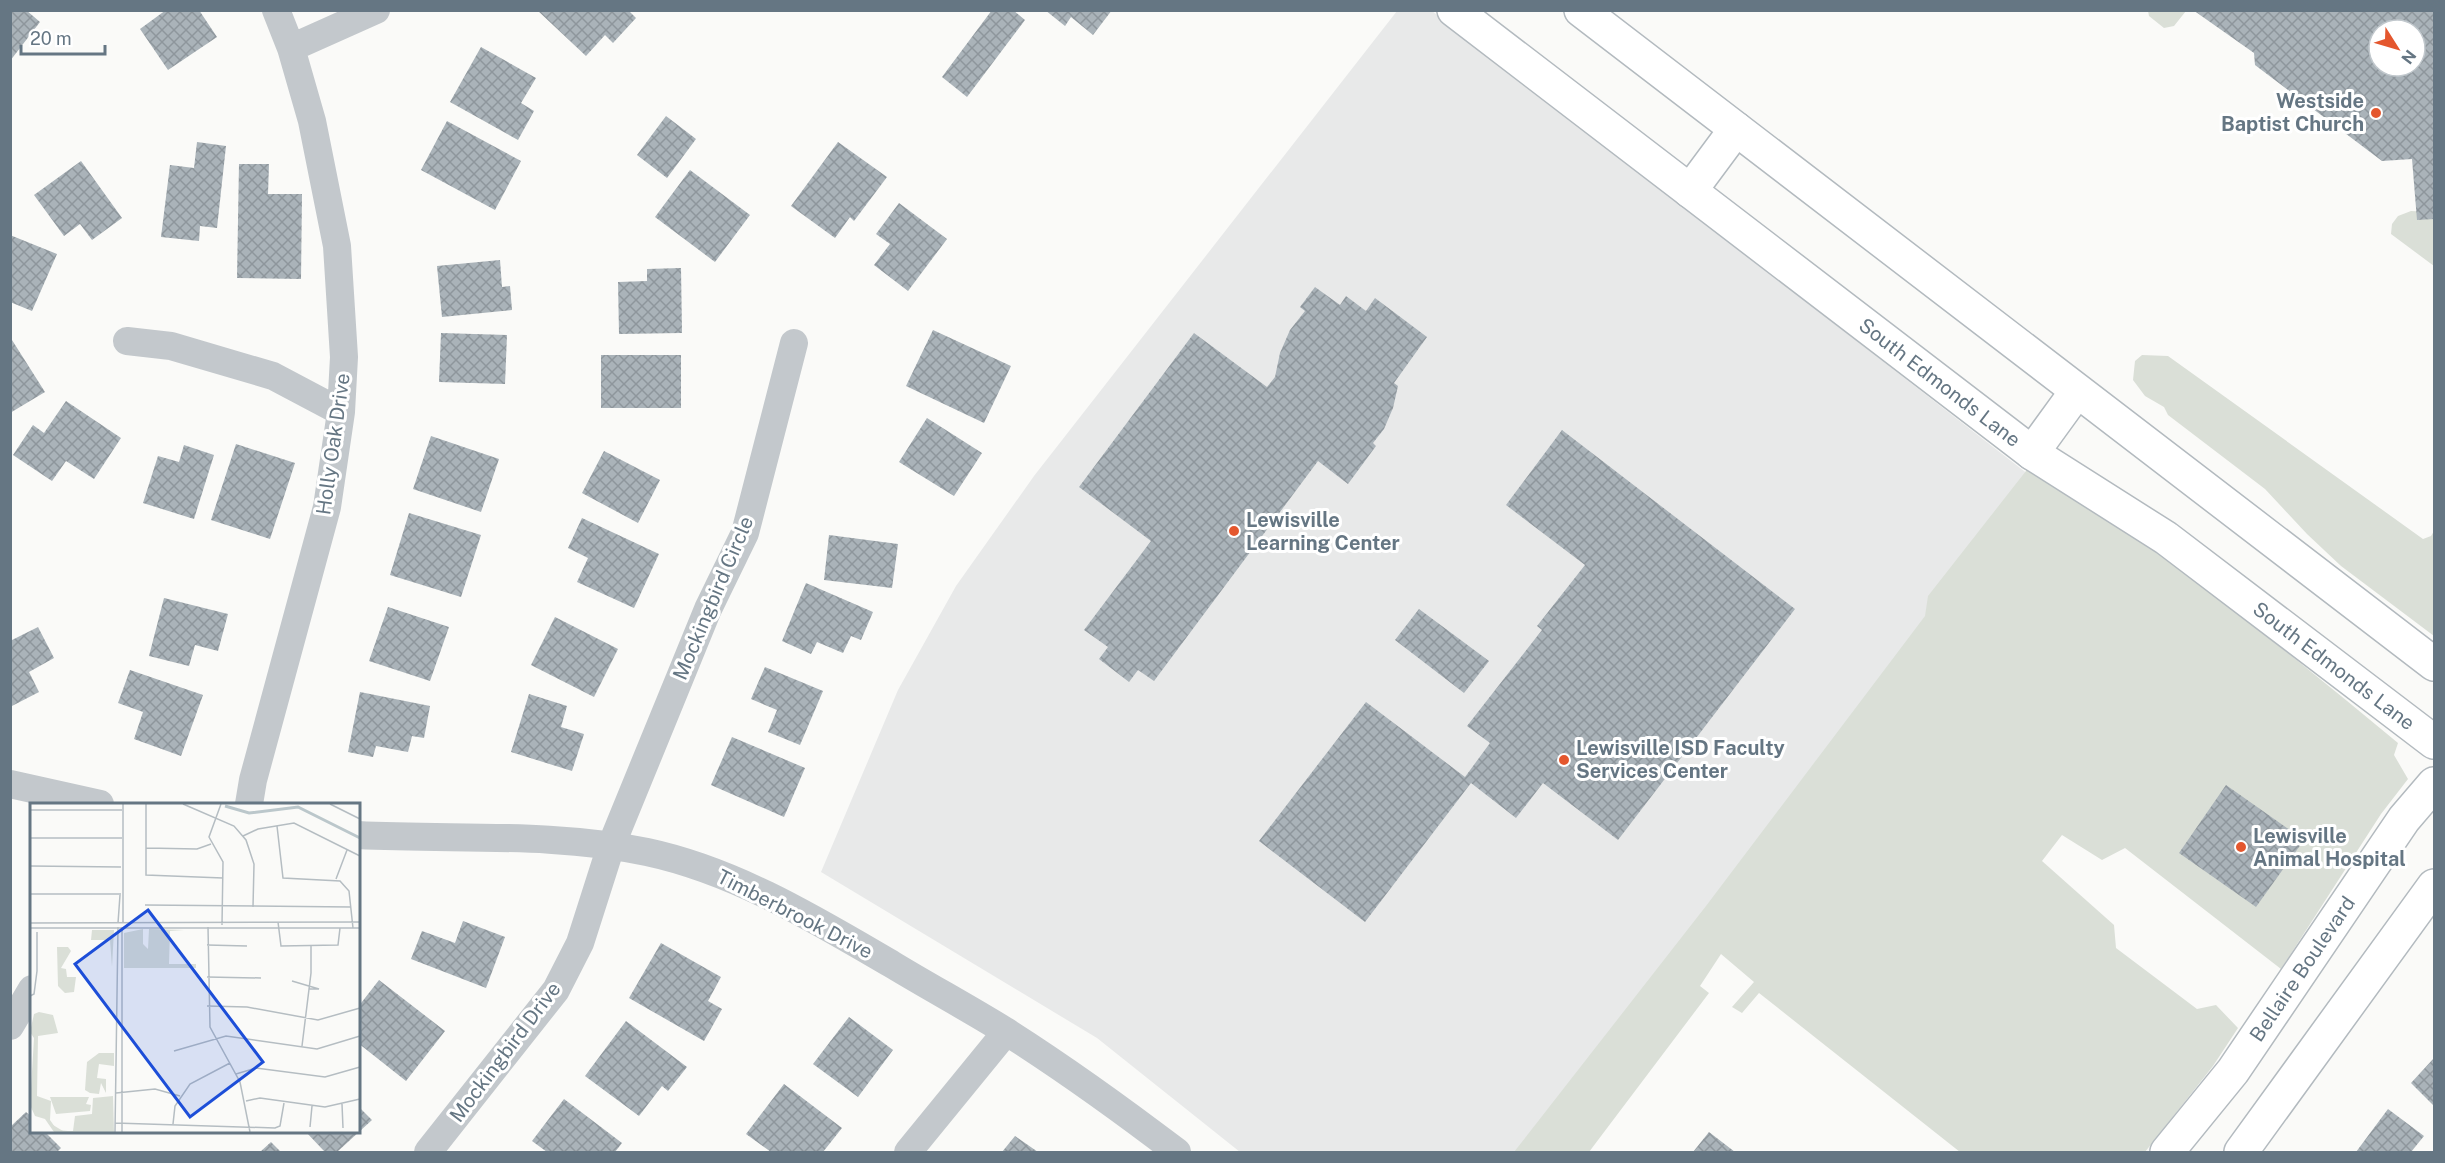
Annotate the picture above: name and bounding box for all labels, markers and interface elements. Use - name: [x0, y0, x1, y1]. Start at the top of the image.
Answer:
- scale bar: [21, 18, 105, 56]
- north arrow: [2367, 18, 2427, 78]
- text: 20 m: [30, 28, 72, 49]
- text: N: [2397, 46, 2420, 67]
- place label: Westside Baptist Church: [2221, 89, 2364, 136]
- marker: Westside Baptist Church: [2369, 106, 2383, 120]
- street label: South Edmonds Lane: [1854, 313, 2025, 452]
- street label: Holly Oak Drive: [311, 372, 355, 516]
- place label: Lewisville Learning Center: [1246, 508, 1400, 555]
- street label: Mockingbird Circle: [668, 513, 758, 683]
- marker: Lewisville Learning Center: [1227, 524, 1241, 538]
- street label: South Edmonds Lane: [2248, 597, 2420, 735]
- place label: Lewisville ISD Faculty Services Center: [1576, 736, 1785, 783]
- marker: Lewisville ISD Faculty Services Center: [1557, 753, 1571, 767]
- inset map: [30, 803, 360, 1133]
- place label: Lewisville Animal Hospital: [2253, 824, 2406, 871]
- marker: Lewisville Animal Hospital: [2234, 840, 2248, 854]
- street label: Timberbrook Drive: [713, 864, 877, 964]
- street label: Bellaire Boulevard: [2245, 892, 2360, 1046]
- street label: Mockingbird Drive: [444, 977, 566, 1127]

